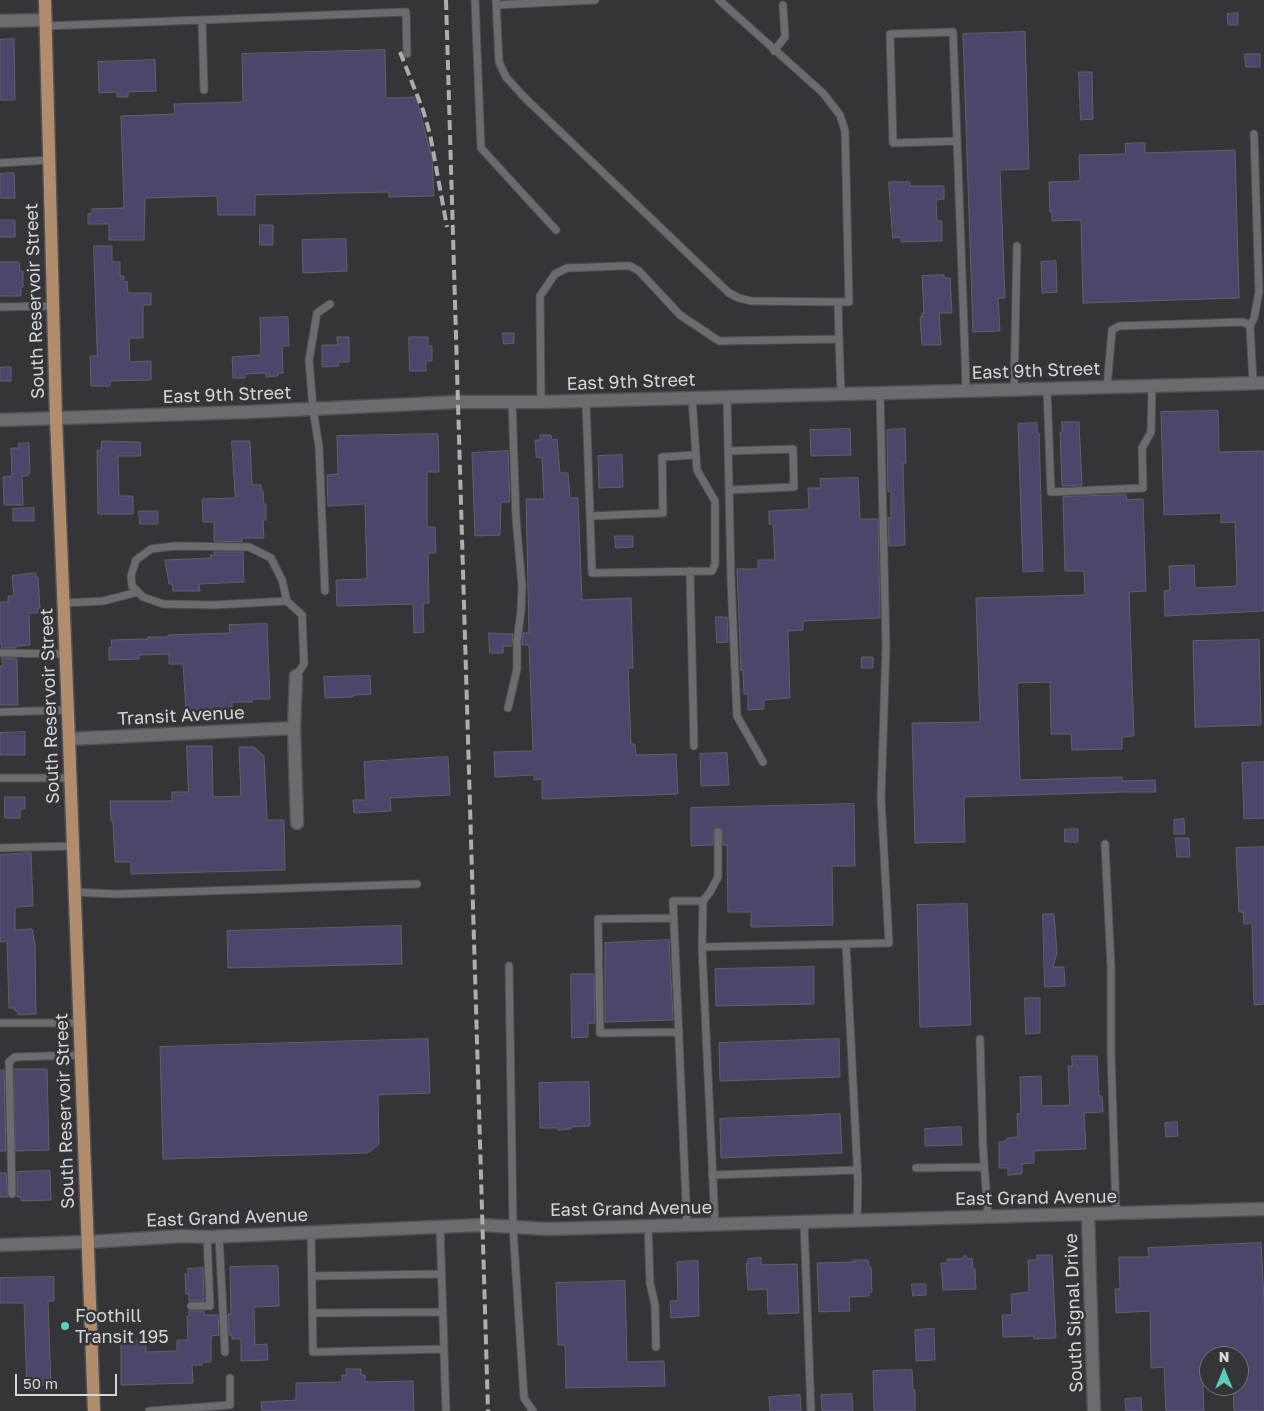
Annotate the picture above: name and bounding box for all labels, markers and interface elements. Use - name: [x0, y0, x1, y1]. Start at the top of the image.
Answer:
- street label: South Reservoir Street: [21, 203, 49, 399]
- street label: East 9th Street: [971, 358, 1101, 384]
- street label: East 9th Street: [566, 369, 696, 395]
- street label: East 9th Street: [162, 382, 292, 408]
- street label: South Reservoir Street: [36, 608, 64, 804]
- street label: Transit Avenue: [117, 702, 245, 730]
- street label: South Reservoir Street: [51, 1013, 79, 1209]
- street label: East Grand Avenue: [955, 1186, 1117, 1210]
- street label: East Grand Avenue: [550, 1197, 712, 1221]
- street label: East Grand Avenue: [146, 1204, 308, 1232]
- street label: South Signal Drive: [1060, 1233, 1088, 1393]
- place label: Foothill Transit 195: [75, 1305, 169, 1348]
- marker: Foothill Transit 195: [59, 1320, 71, 1332]
- north arrow: [1199, 1346, 1249, 1396]
- text: N: [1219, 1348, 1229, 1365]
- scale bar: [18, 1364, 120, 1396]
- text: 50 m: [23, 1374, 58, 1392]

